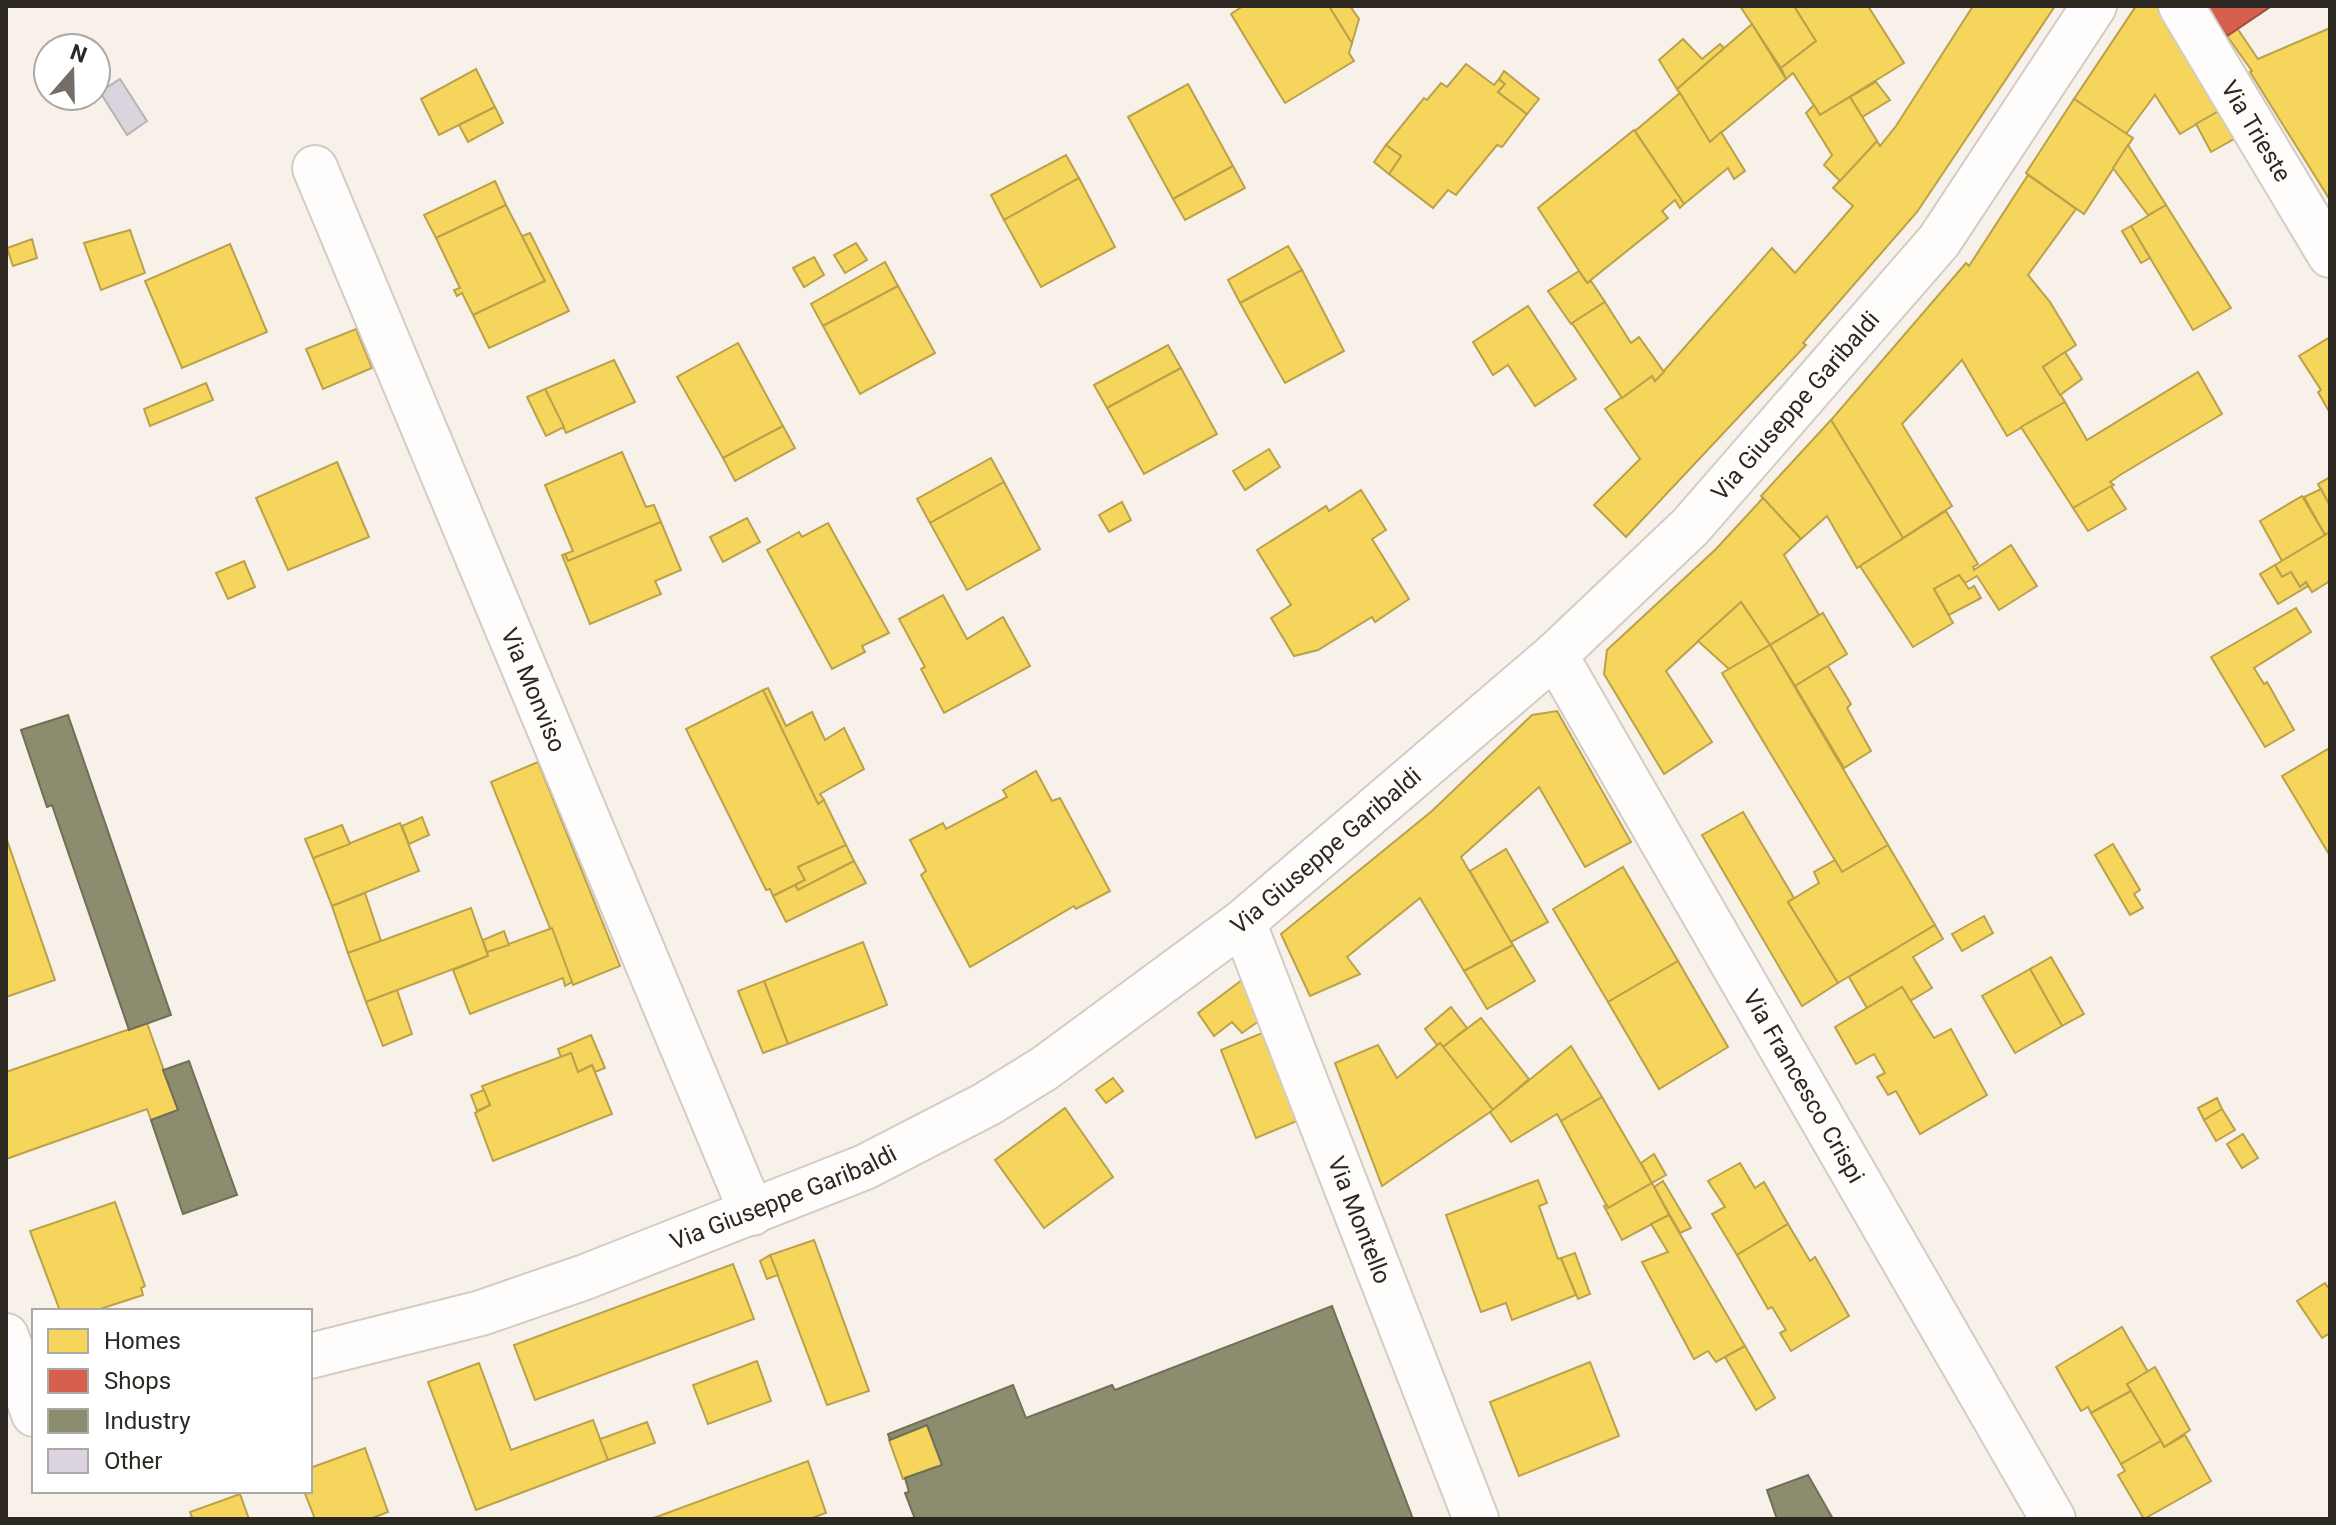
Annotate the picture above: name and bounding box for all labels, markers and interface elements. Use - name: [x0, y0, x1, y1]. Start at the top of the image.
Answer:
- north arrow: [32, 32, 112, 112]
- text: N: [67, 39, 90, 68]
- street label: Via Trieste: [2215, 76, 2297, 187]
- street label: Via Giuseppe Garibaldi: [1706, 306, 1885, 506]
- street label: Via Monviso: [495, 624, 572, 756]
- street label: Via Giuseppe Garibaldi: [1225, 762, 1427, 940]
- street label: Via Francesco Crispi: [1737, 985, 1870, 1188]
- street label: Via Giuseppe Garibaldi: [666, 1139, 901, 1256]
- street label: Via Montello: [1322, 1153, 1397, 1288]
- legend: [32, 1309, 312, 1493]
- text: Homes: [104, 1327, 181, 1355]
- text: Shops: [104, 1367, 171, 1395]
- text: Industry: [104, 1407, 191, 1435]
- text: Other: [104, 1447, 162, 1475]

